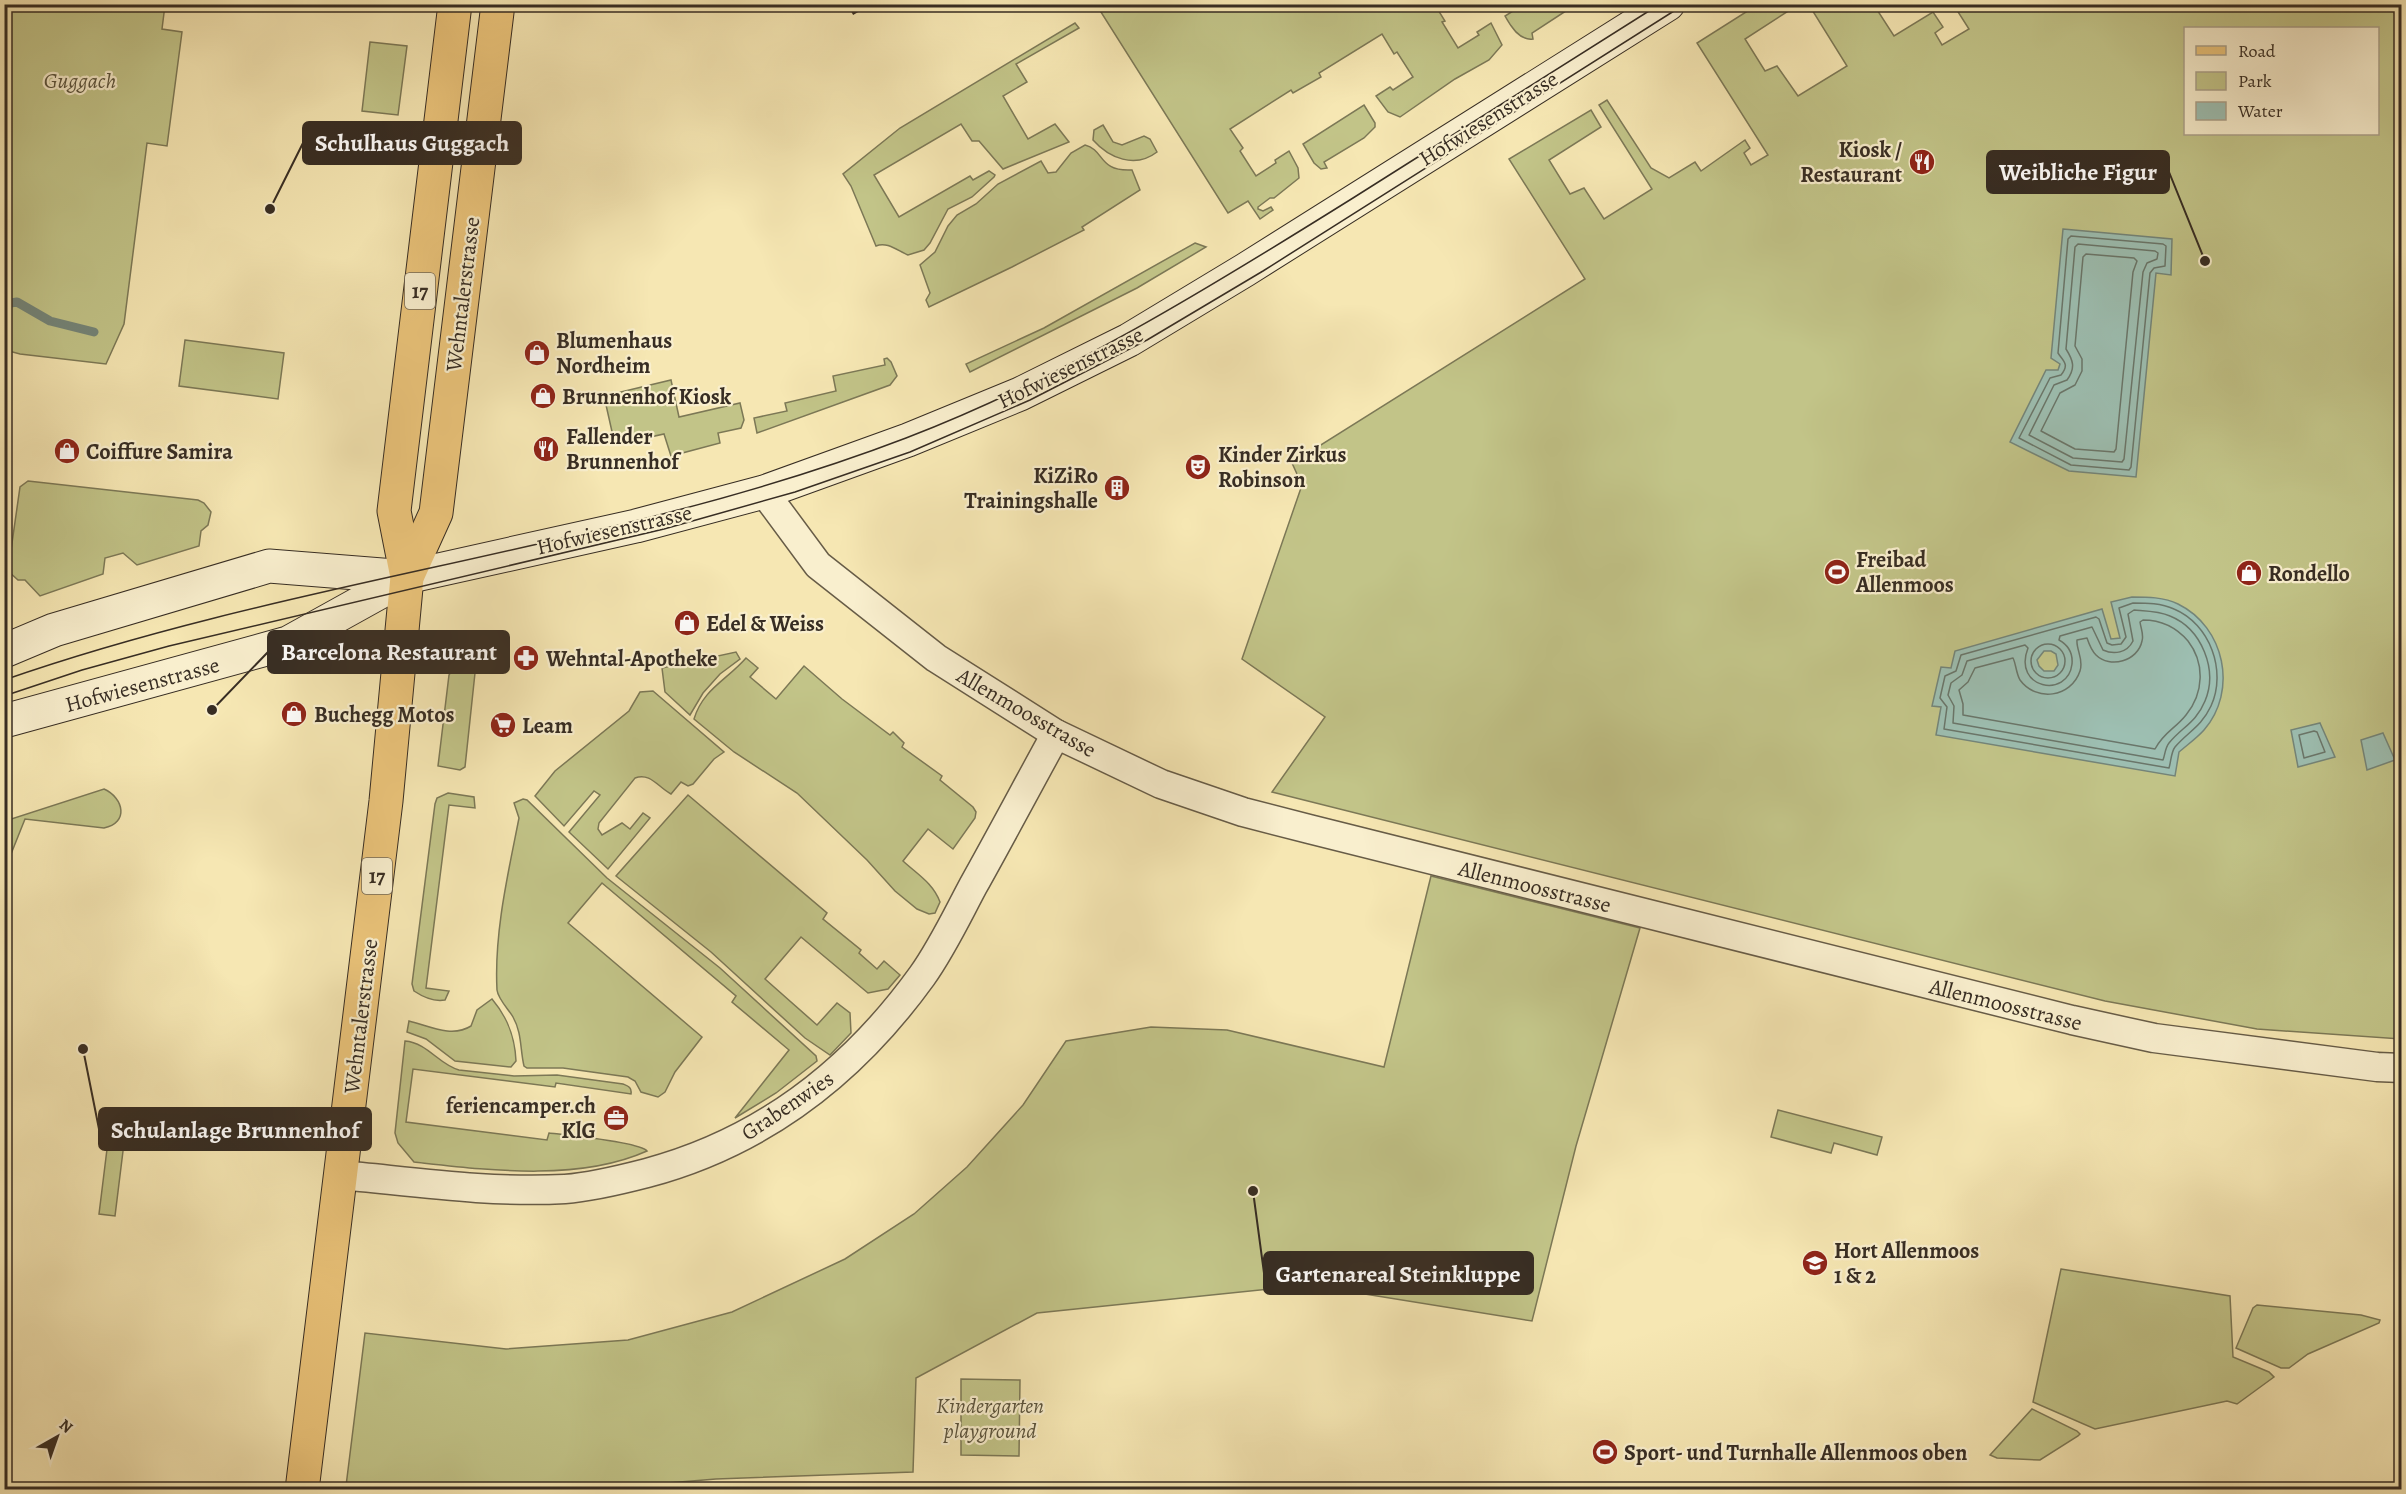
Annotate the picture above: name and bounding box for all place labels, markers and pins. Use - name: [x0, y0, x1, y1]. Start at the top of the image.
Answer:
- callout: Schulhaus Guggach: [303, 122, 521, 164]
- place label: Kiosk / Restaurant: [1800, 135, 1903, 190]
- restaurant icon: Kiosk / Restaurant: [1907, 147, 1937, 177]
- callout: Weibliche Figur: [1987, 151, 2169, 193]
- place label: Blumenhaus Nordheim: [556, 326, 672, 381]
- shop icon: Blumenhaus Nordheim: [522, 338, 552, 368]
- shop icon: Brunnenhof Kiosk: [528, 381, 558, 411]
- place label: Brunnenhof Kiosk: [562, 382, 732, 412]
- place label: Fallender Brunnenhof: [566, 422, 682, 477]
- restaurant icon: Fallender Brunnenhof: [531, 434, 561, 464]
- shop icon: Coiffure Samira: [52, 436, 82, 466]
- place label: Coiffure Samira: [86, 437, 233, 467]
- place label: Kinder Zirkus Robinson: [1218, 440, 1346, 495]
- theatre icon: Kinder Zirkus Robinson: [1183, 452, 1213, 482]
- place label: KiZiRo Trainingshalle: [964, 461, 1098, 516]
- building icon: KiZiRo Trainingshalle: [1102, 473, 1132, 503]
- place label: Freibad Allenmoos: [1855, 545, 1954, 600]
- sports icon: Freibad Allenmoos: [1822, 557, 1852, 587]
- shop icon: Rondello: [2234, 558, 2264, 588]
- place label: Rondello: [2268, 559, 2350, 589]
- shop icon: Edel & Weiss: [672, 608, 702, 638]
- place label: Edel & Weiss: [706, 609, 824, 639]
- callout: Barcelona Restaurant: [268, 631, 509, 673]
- pharmacy icon: Wehntal-Apotheke: [511, 643, 541, 673]
- place label: Wehntal-Apotheke: [545, 644, 718, 674]
- shop icon: Buchegg Motos: [279, 699, 309, 729]
- place label: Buchegg Motos: [314, 700, 455, 730]
- supermarket icon: Leam: [488, 710, 518, 740]
- place label: Leam: [522, 711, 573, 741]
- place label: feriencamper.ch KlG: [446, 1091, 596, 1146]
- office icon: feriencamper.ch KlG: [601, 1103, 631, 1133]
- callout: Schulanlage Brunnenhof: [99, 1108, 371, 1150]
- place label: Hort Allenmoos 1 & 2: [1834, 1236, 1979, 1291]
- school or university icon: Hort Allenmoos 1 & 2: [1800, 1248, 1830, 1278]
- callout: Gartenareal Steinkluppe: [1264, 1252, 1533, 1294]
- sports icon: Sport- und Turnhalle Allenmoos oben: [1590, 1437, 1620, 1467]
- place label: Sport- und Turnhalle Allenmoos oben: [1624, 1438, 1967, 1468]

